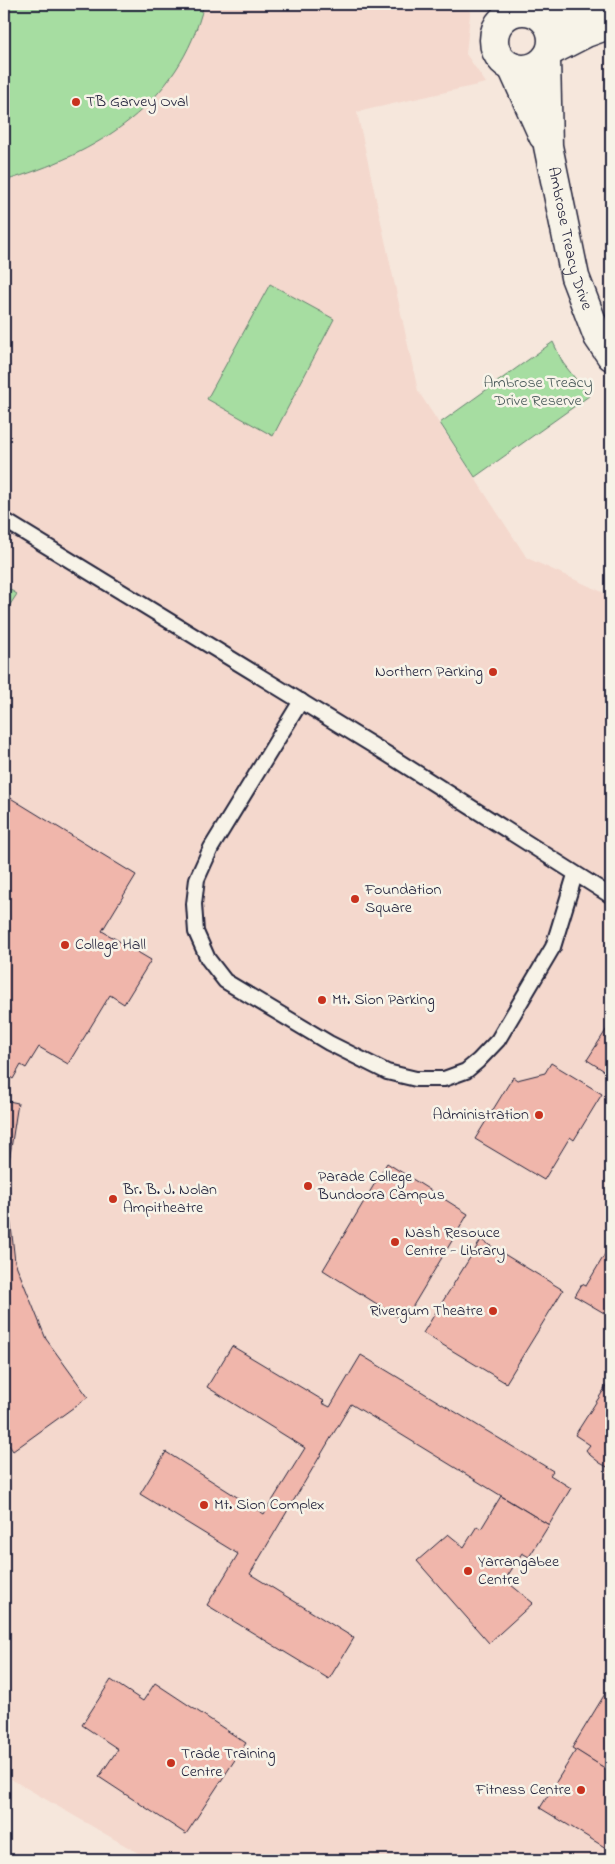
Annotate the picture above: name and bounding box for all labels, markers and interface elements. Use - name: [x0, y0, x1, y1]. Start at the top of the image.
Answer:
- place label: TB Garvey Oval: [86, 90, 189, 114]
- marker: TB Garvey Oval: [70, 96, 82, 108]
- street label: Ambrose Treacy Drive: [541, 165, 599, 314]
- park label: Ambrose Treacy Drive Reserve: [483, 371, 593, 413]
- place label: Northern Parking: [375, 660, 483, 684]
- marker: Northern Parking: [487, 666, 499, 678]
- place label: Foundation Square: [364, 878, 441, 920]
- marker: Foundation Square: [349, 893, 361, 905]
- place label: College Hall: [75, 933, 146, 957]
- marker: College Hall: [59, 939, 71, 951]
- place label: Mt. Sion Parking: [332, 988, 435, 1012]
- marker: Mt. Sion Parking: [316, 994, 328, 1006]
- place label: Administration: [433, 1103, 529, 1127]
- marker: Administration: [533, 1109, 545, 1121]
- place label: Parade College Bundoora Campus: [317, 1165, 445, 1207]
- place label: Br. B. J. Nolan Ampitheatre: [122, 1178, 217, 1220]
- marker: Parade College Bundoora Campus: [302, 1180, 314, 1192]
- marker: Br. B. J. Nolan Ampitheatre: [107, 1193, 119, 1205]
- place label: Nash Resouce Centre - Library: [405, 1221, 505, 1263]
- marker: Nash Resouce Centre - Library: [389, 1236, 401, 1248]
- place label: Rivergum Theatre: [370, 1299, 484, 1323]
- marker: Rivergum Theatre: [487, 1305, 499, 1317]
- place label: Mt. Sion Complex: [214, 1493, 324, 1517]
- marker: Mt. Sion Complex: [198, 1499, 210, 1511]
- place label: Yarrangabee Centre: [478, 1550, 560, 1592]
- marker: Yarrangabee Centre: [462, 1565, 474, 1577]
- place label: Trade Training Centre: [181, 1742, 275, 1784]
- marker: Trade Training Centre: [165, 1757, 177, 1769]
- place label: Fitness Centre: [475, 1778, 572, 1802]
- marker: Fitness Centre: [575, 1784, 587, 1796]

